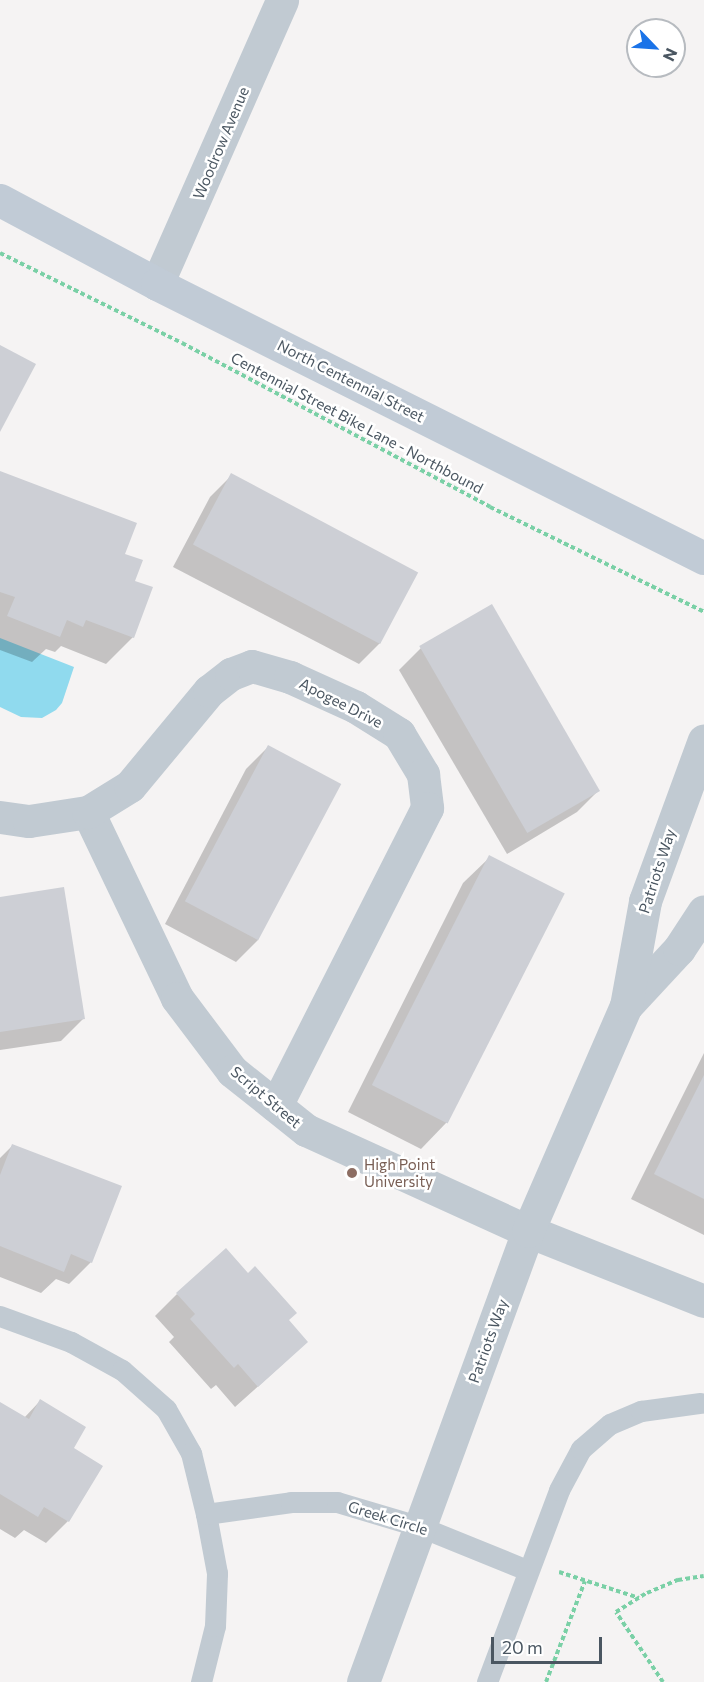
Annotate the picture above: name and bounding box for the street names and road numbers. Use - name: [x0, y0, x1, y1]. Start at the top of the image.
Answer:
- street label: Woodrow Avenue: [189, 84, 253, 202]
- street label: North Centennial Street: [274, 336, 428, 426]
- street label: Centennial Street Bike Lane - Northbound: [228, 349, 486, 497]
- street label: Apogee Drive: [296, 674, 386, 732]
- street label: Patriots Way: [635, 826, 679, 916]
- street label: Script Street: [227, 1062, 305, 1132]
- street label: Patriots Way: [465, 1297, 511, 1385]
- street label: Greek Circle: [346, 1497, 430, 1539]

